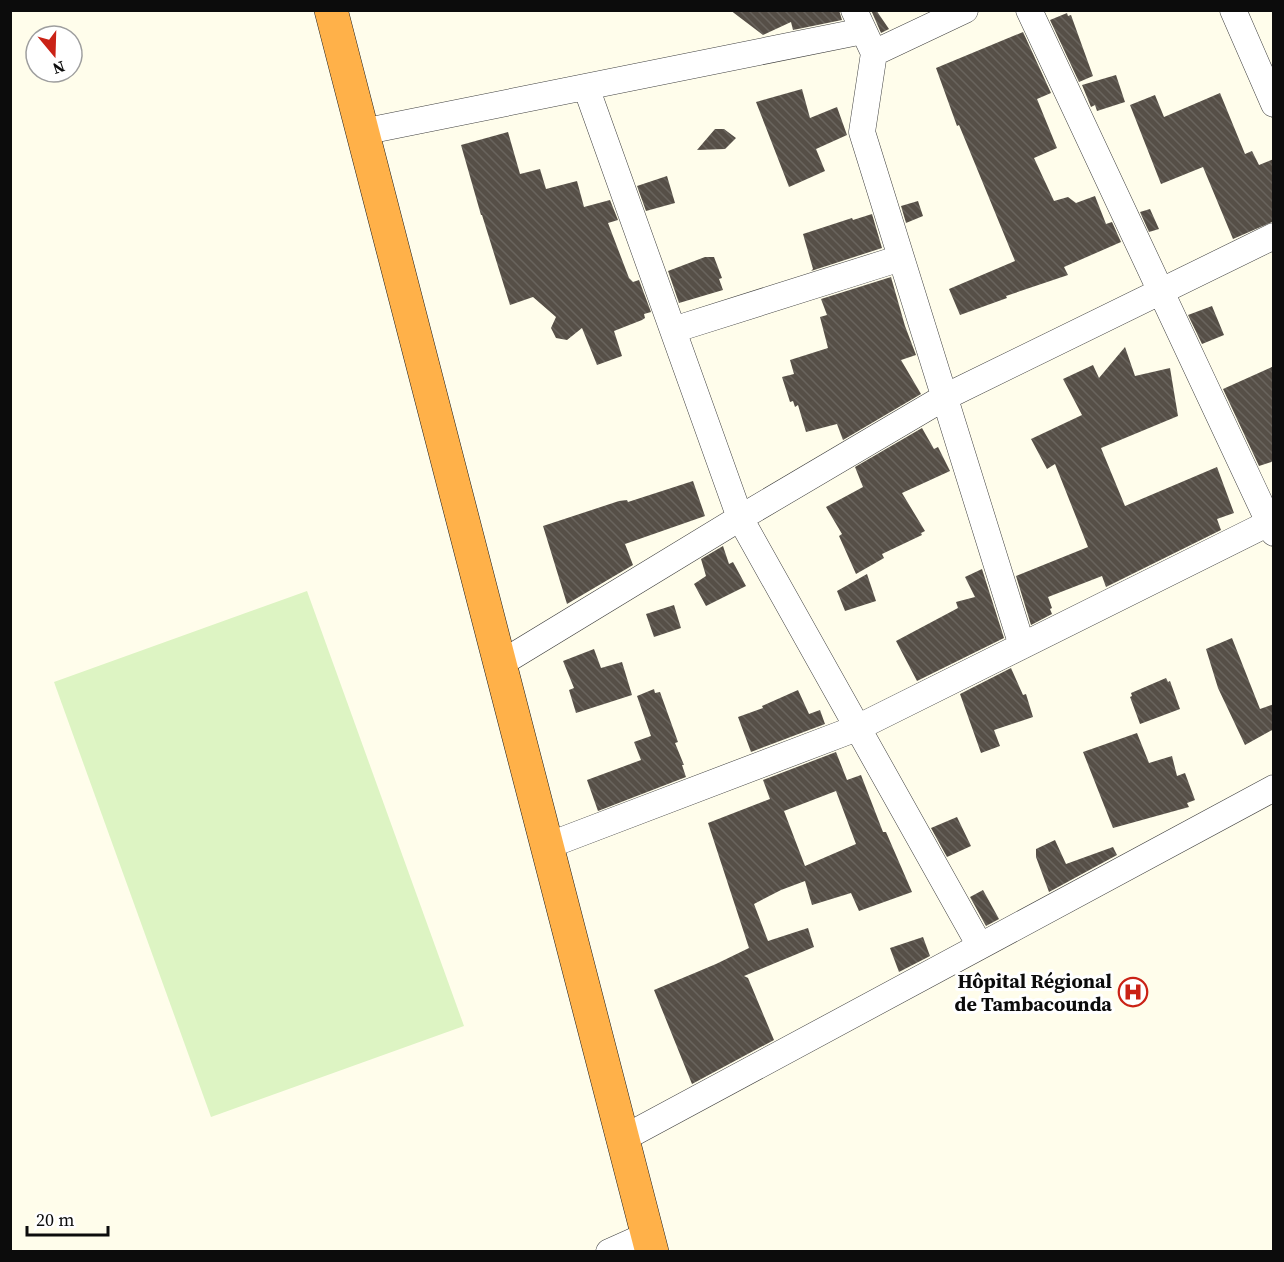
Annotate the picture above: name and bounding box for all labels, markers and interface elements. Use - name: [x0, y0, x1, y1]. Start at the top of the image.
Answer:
- north arrow: [24, 24, 84, 84]
- text: N: [49, 56, 68, 81]
- place label: Hôpital Régional de Tambacounda: [955, 967, 1112, 1018]
- hospital icon: Hôpital Régional de Tambacounda: [1117, 976, 1149, 1008]
- scale bar: [27, 1199, 108, 1237]
- text: 20 m: [36, 1207, 74, 1232]

